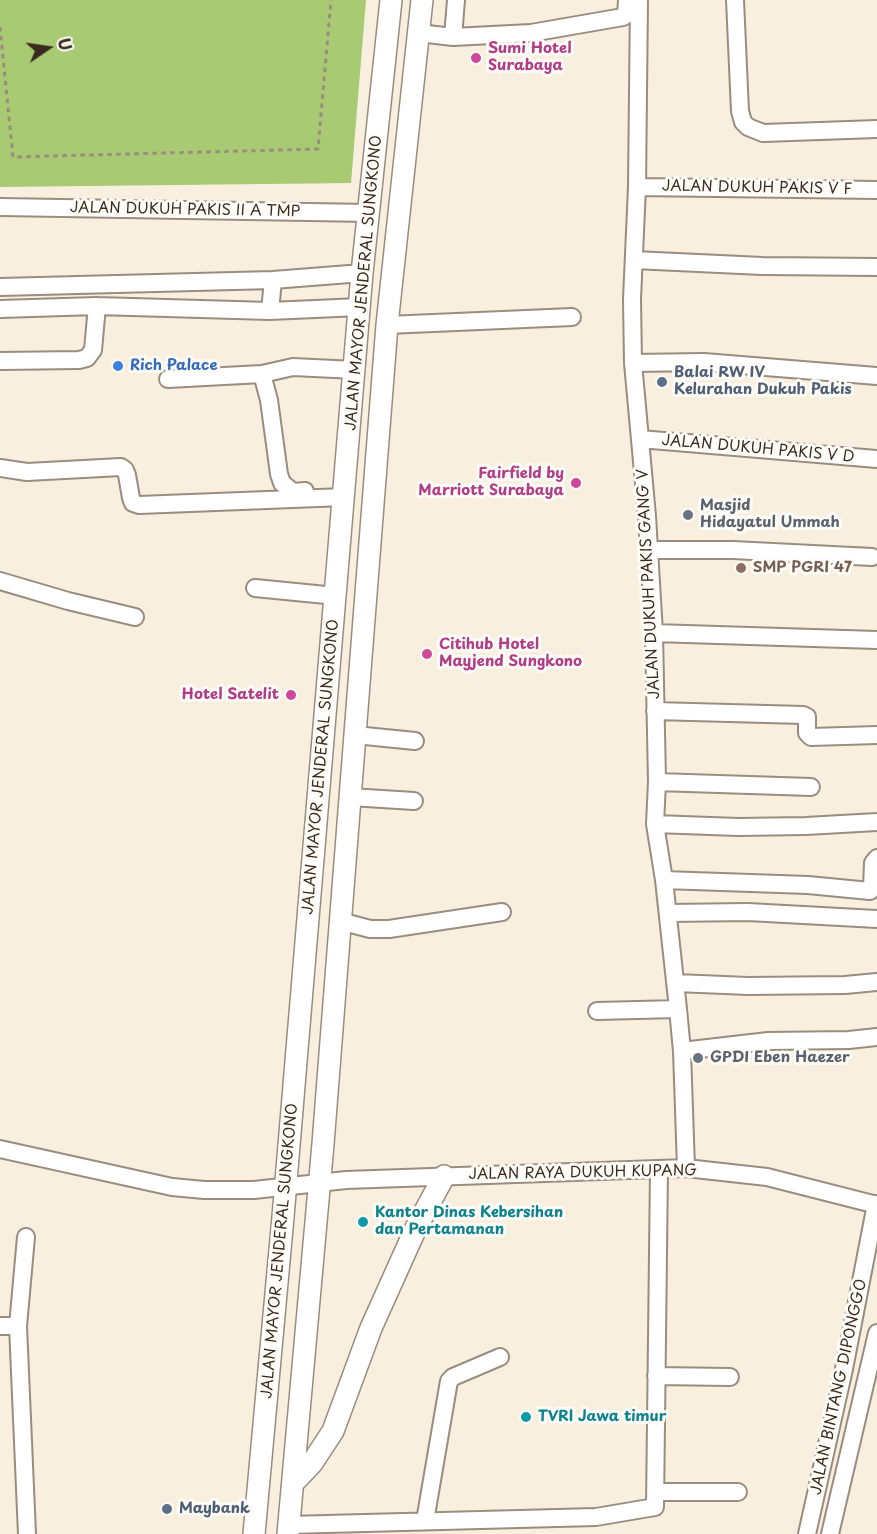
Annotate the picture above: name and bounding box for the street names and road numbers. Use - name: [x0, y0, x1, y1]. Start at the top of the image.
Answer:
- street label: JALAN MAYOR JENDERAL SUNGKONO: [342, 135, 386, 431]
- street label: JALAN DUKUH PAKIS V F: [662, 177, 852, 199]
- street label: JALAN DUKUH PAKIS II A TMP: [70, 199, 300, 221]
- street label: JALAN DUKUH PAKIS V D: [661, 432, 855, 466]
- street label: JALAN DUKUH PAKIS GANG V: [634, 468, 664, 700]
- street label: JALAN MAYOR JENDERAL SUNGKONO: [299, 619, 343, 915]
- street label: JALAN MAYOR JENDERAL SUNGKONO: [258, 1103, 302, 1399]
- street label: JALAN RAYA DUKUH KUPANG: [468, 1162, 698, 1184]
- street label: JALAN BINTANG DIPONGGO: [807, 1277, 871, 1497]

